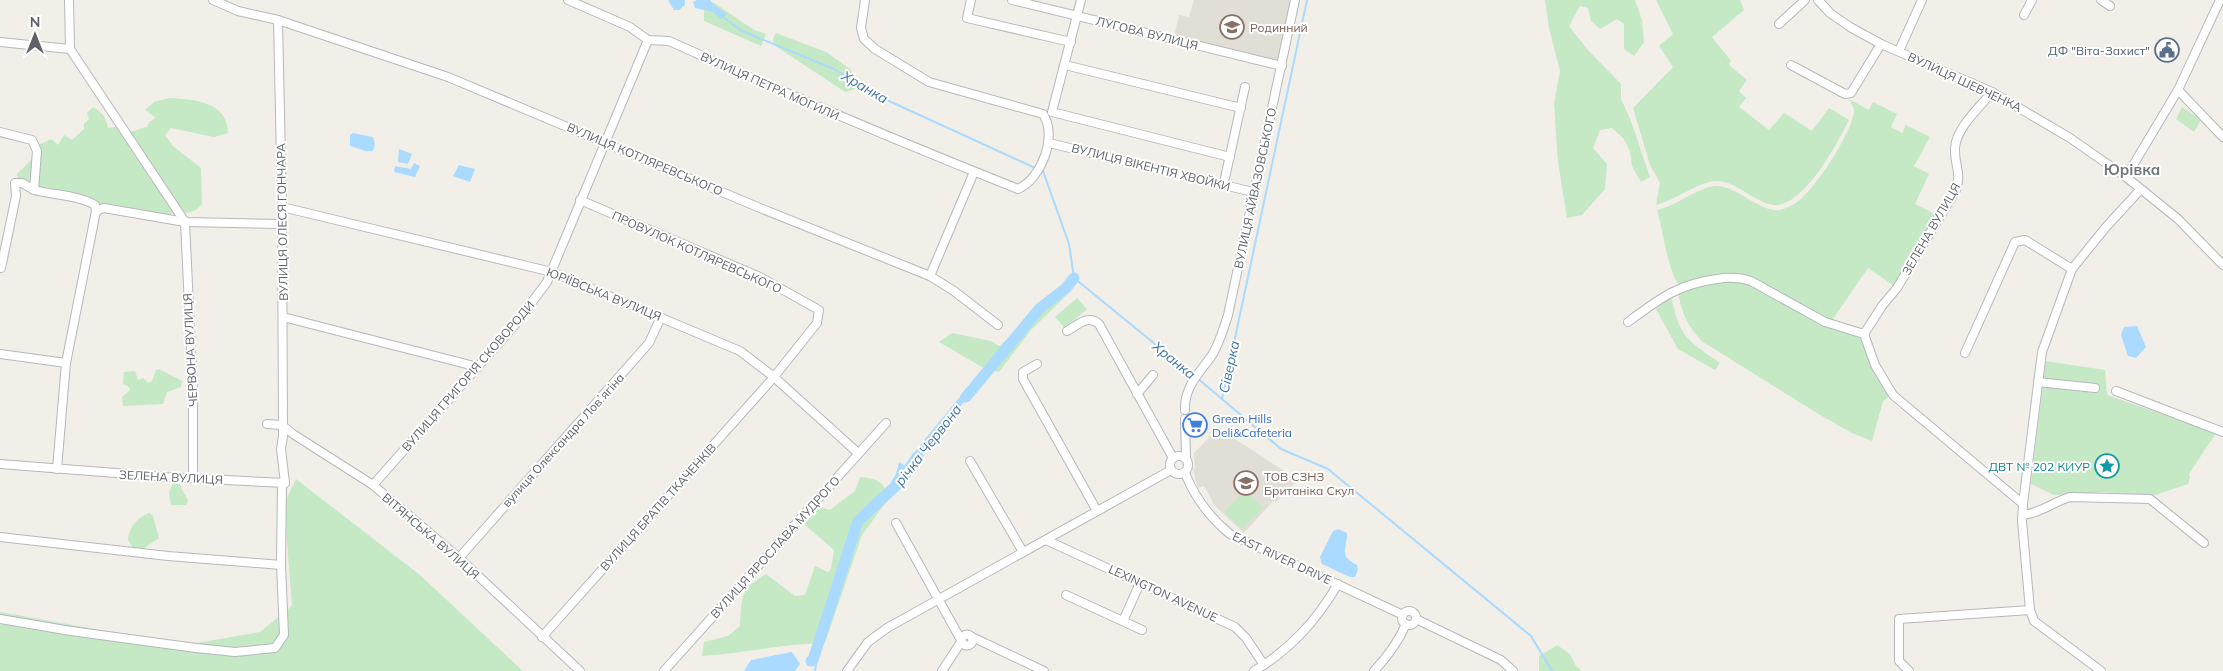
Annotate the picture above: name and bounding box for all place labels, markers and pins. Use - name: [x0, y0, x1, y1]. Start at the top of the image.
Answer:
- school or university icon: Родинний: [1219, 14, 1245, 40]
- place label: Родинний: [1250, 20, 1308, 35]
- public building icon: ДФ "Віта-Захист": [2154, 37, 2180, 63]
- place label: ДФ "Віта-Захист": [2048, 43, 2150, 58]
- place label: Green Hills Deli&Cafeteria: [1212, 411, 1292, 440]
- supermarket icon: Green Hills Deli&Cafeteria: [1182, 412, 1208, 438]
- place icon: ДВТ № 202 КИУР: [2094, 453, 2120, 479]
- place label: ДВТ № 202 КИУР: [1988, 459, 2090, 474]
- place label: ТОВ СЗНЗ Британіка Скул: [1264, 469, 1354, 498]
- school or university icon: ТОВ СЗНЗ Британіка Скул: [1233, 470, 1259, 496]

